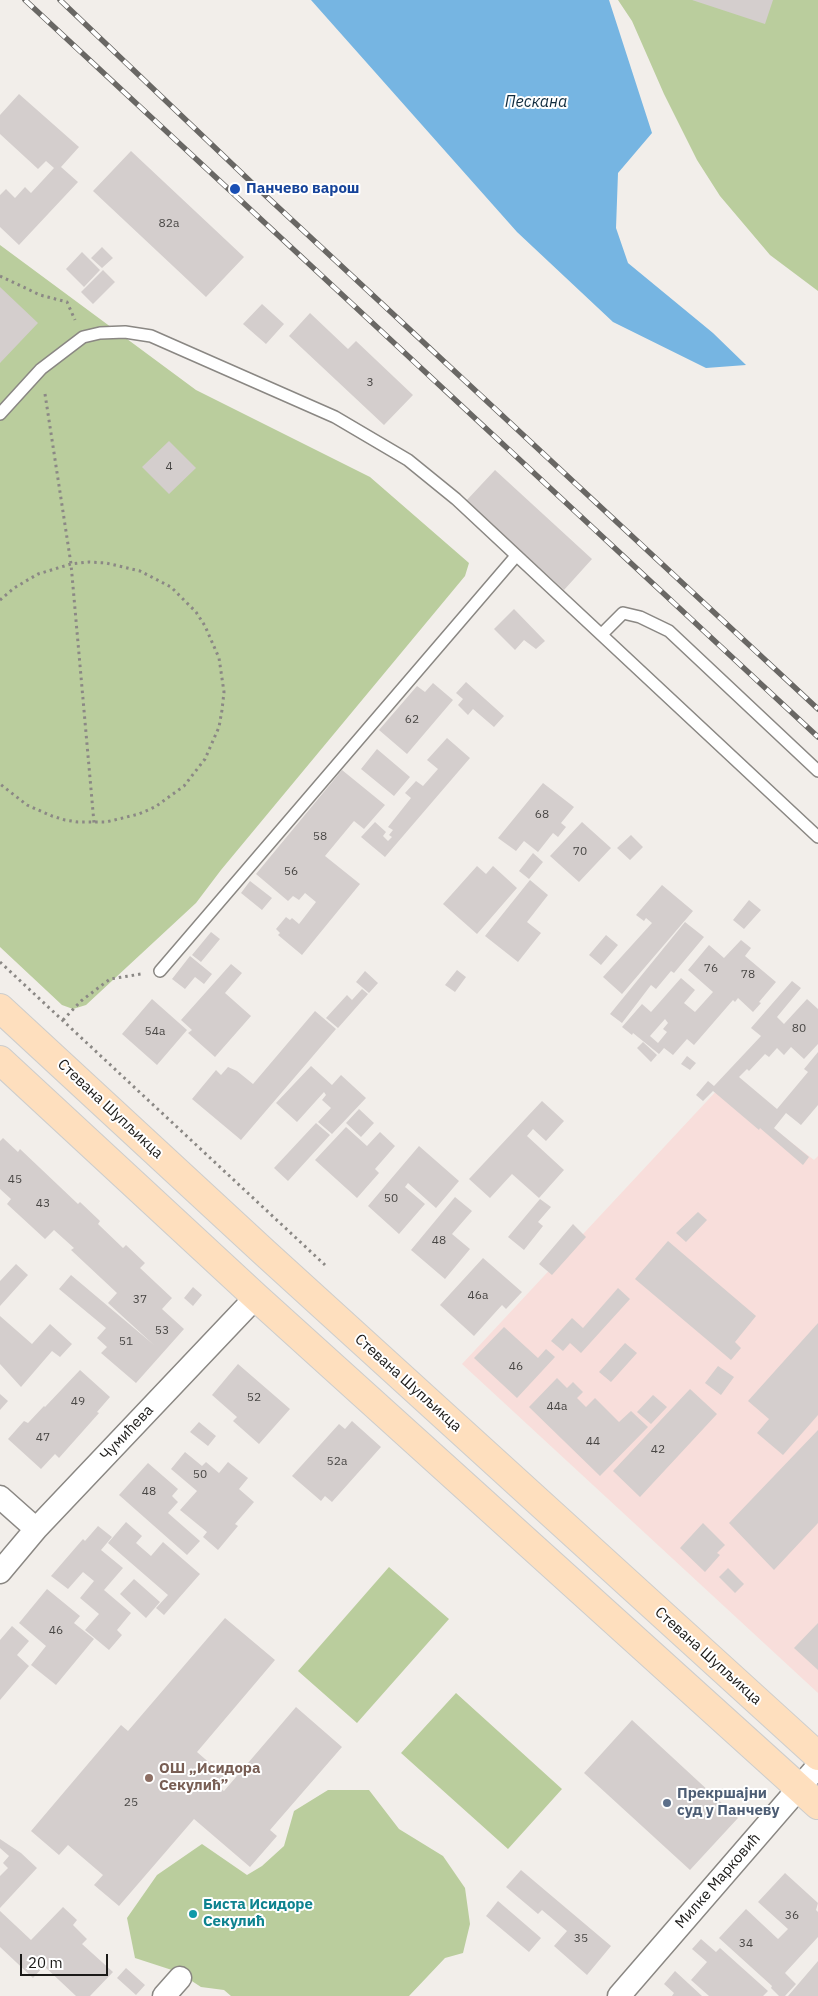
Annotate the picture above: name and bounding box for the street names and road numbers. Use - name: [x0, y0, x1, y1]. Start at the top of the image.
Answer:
- street label: Стевана Шупљикца: [54, 1055, 166, 1163]
- street label: Стевана Шупљикца: [351, 1330, 465, 1436]
- street label: Чумићева: [97, 1401, 157, 1465]
- street label: Стевана Шупљикца: [651, 1603, 765, 1709]
- street label: Милке Марковић: [672, 1830, 764, 1932]

